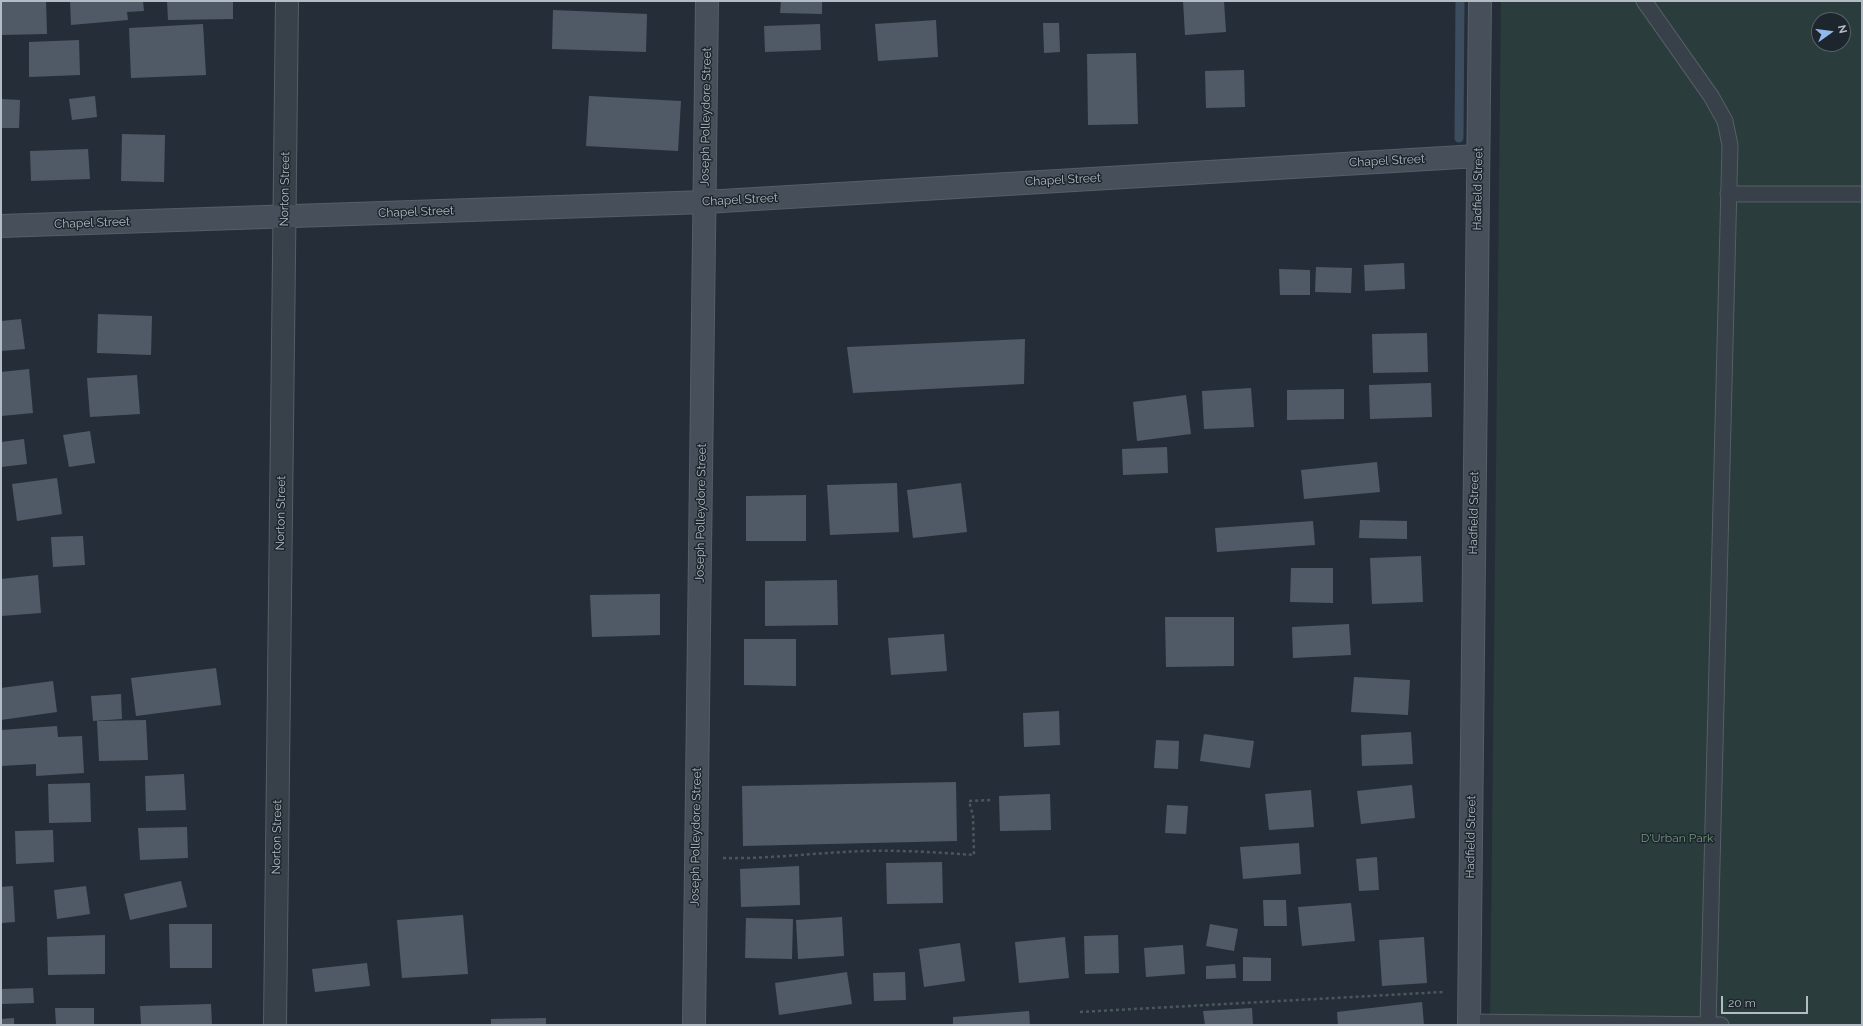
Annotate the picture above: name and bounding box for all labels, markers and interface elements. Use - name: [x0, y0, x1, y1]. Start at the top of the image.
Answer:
- north arrow: [1811, 12, 1851, 52]
- text: N: [1835, 24, 1849, 35]
- street label: Joseph Polleydore Street: [698, 47, 714, 187]
- street label: Hadfield Street: [1470, 147, 1486, 231]
- street label: Norton Street: [277, 151, 293, 227]
- street label: Chapel Street: [1349, 152, 1425, 170]
- street label: Chapel Street: [1025, 171, 1101, 189]
- street label: Chapel Street: [702, 191, 778, 209]
- street label: Chapel Street: [378, 203, 454, 221]
- street label: Chapel Street: [54, 214, 130, 232]
- street label: Joseph Polleydore Street: [693, 443, 709, 583]
- street label: Hadfield Street: [1466, 471, 1482, 555]
- street label: Norton Street: [273, 475, 289, 551]
- street label: Joseph Polleydore Street: [688, 767, 704, 907]
- street label: Hadfield Street: [1463, 795, 1479, 879]
- street label: Norton Street: [269, 799, 285, 875]
- park label: D'Urban Park: [1641, 831, 1713, 845]
- scale bar: [1723, 988, 1810, 1014]
- text: 20 m: [1728, 996, 1756, 1010]

